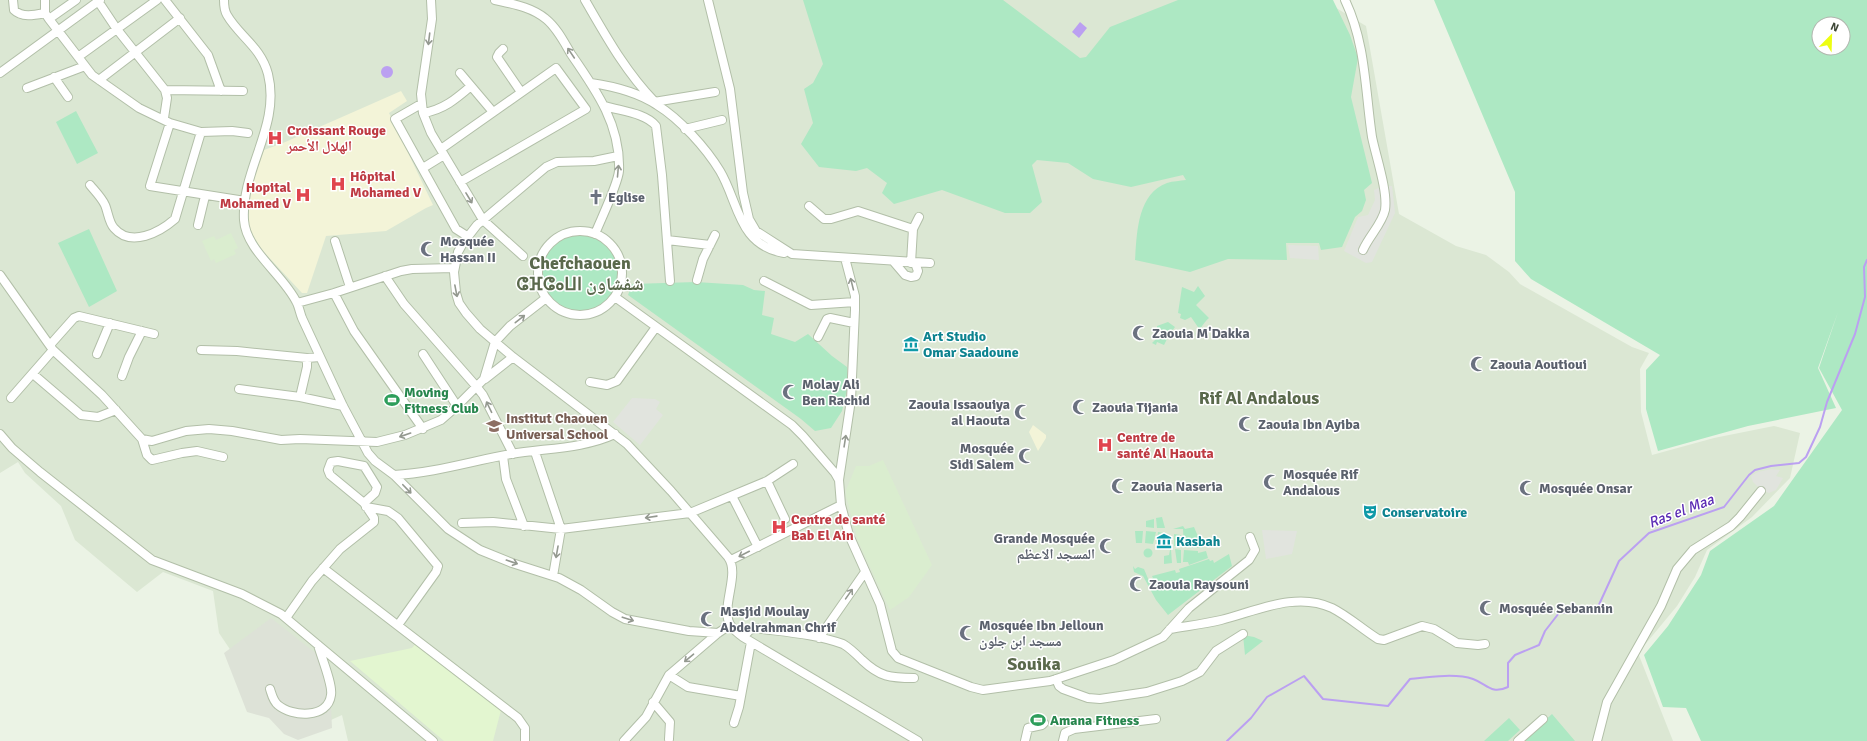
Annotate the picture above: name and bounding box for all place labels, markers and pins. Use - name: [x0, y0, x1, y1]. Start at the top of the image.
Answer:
- place label: Croissant Rouge الهلال الأحمر: [286, 122, 386, 155]
- hospital icon: Croissant Rouge الهلال الأحمر: [266, 129, 284, 147]
- place label: Hôpital Mohamed V: [350, 168, 422, 201]
- hospital icon: Hôpital Mohamed V: [329, 175, 347, 193]
- place label: Hopital Mohamed V: [220, 179, 292, 212]
- hospital icon: Hopital Mohamed V: [294, 186, 312, 204]
- church icon: Eglise: [587, 188, 605, 206]
- place label: Eglise: [608, 189, 645, 206]
- place label: Mosquée Hassan II: [440, 233, 496, 266]
- mosque icon: Mosquée Hassan II: [419, 240, 437, 258]
- mosque icon: Zaouia M'Dakka: [1131, 324, 1149, 342]
- place label: Zaouia M'Dakka: [1152, 325, 1250, 342]
- place label: Art Studio Omar Saadoune: [923, 328, 1019, 361]
- museum icon: Art Studio Omar Saadoune: [902, 335, 920, 353]
- mosque icon: Zaouia Aoutioui: [1469, 355, 1487, 373]
- place label: Zaouia Aoutioui: [1490, 356, 1587, 373]
- place label: Molay Ali Ben Rachid: [802, 376, 870, 409]
- mosque icon: Molay Ali Ben Rachid: [781, 383, 799, 401]
- place label: Moving Fitness Club: [404, 384, 479, 417]
- sports icon: Moving Fitness Club: [383, 391, 401, 409]
- place label: Zaouia Issaouiya al Haouta: [909, 396, 1010, 429]
- mosque icon: Zaouia Tijania: [1071, 398, 1089, 416]
- place label: Zaouia Tijania: [1092, 399, 1178, 416]
- mosque icon: Zaouia Issaouiya al Haouta: [1013, 403, 1031, 421]
- place label: Institut Chaouen Universal School: [506, 410, 609, 443]
- mosque icon: Zaouia Ibn Ayiba: [1237, 415, 1255, 433]
- place label: Zaouia Ibn Ayiba: [1258, 416, 1360, 433]
- school or university icon: Institut Chaouen Universal School: [485, 417, 503, 435]
- place label: Centre de santé Al Haouta: [1117, 429, 1214, 462]
- hospital icon: Centre de santé Al Haouta: [1096, 436, 1114, 454]
- place label: Mosquée Sidi Salem: [950, 440, 1014, 473]
- mosque icon: Mosquée Sidi Salem: [1017, 447, 1035, 465]
- place label: Mosquée Rif Andalous: [1283, 466, 1359, 499]
- mosque icon: Mosquée Rif Andalous: [1262, 473, 1280, 491]
- mosque icon: Zaouia Naseria: [1110, 477, 1128, 495]
- place label: Zaouia Naseria: [1131, 478, 1223, 495]
- mosque icon: Mosquée Onsar: [1518, 479, 1536, 497]
- place label: Mosquée Onsar: [1539, 480, 1633, 497]
- theatre icon: Conservatoire: [1361, 503, 1379, 521]
- place label: Conservatoire: [1382, 504, 1467, 521]
- place label: Centre de santé Bab El Ain: [791, 511, 885, 544]
- hospital icon: Centre de santé Bab El Ain: [770, 518, 788, 536]
- place label: Grande Mosquée المسجد الاعظم: [994, 530, 1095, 564]
- museum icon: Kasbah: [1155, 532, 1173, 550]
- place label: Kasbah: [1176, 533, 1221, 550]
- mosque icon: Grande Mosquée المسجد الاعظم: [1098, 537, 1116, 555]
- mosque icon: Zaouia Raysouni: [1128, 575, 1146, 593]
- place label: Zaouia Raysouni: [1149, 576, 1249, 593]
- mosque icon: Mosquée Sebannin: [1478, 599, 1496, 617]
- place label: Mosquée Sebannin: [1499, 600, 1613, 617]
- place label: Masjid Moulay Abdelrahman Chrif: [720, 603, 837, 636]
- mosque icon: Masjid Moulay Abdelrahman Chrif: [699, 610, 717, 628]
- place label: Mosquée Ibn Jelloun مسجد ابن جلون: [979, 617, 1104, 650]
- mosque icon: Mosquée Ibn Jelloun مسجد ابن جلون: [958, 624, 976, 642]
- sports icon: Amana Fitness: [1029, 711, 1047, 729]
- place label: Amana Fitness: [1050, 712, 1139, 729]

